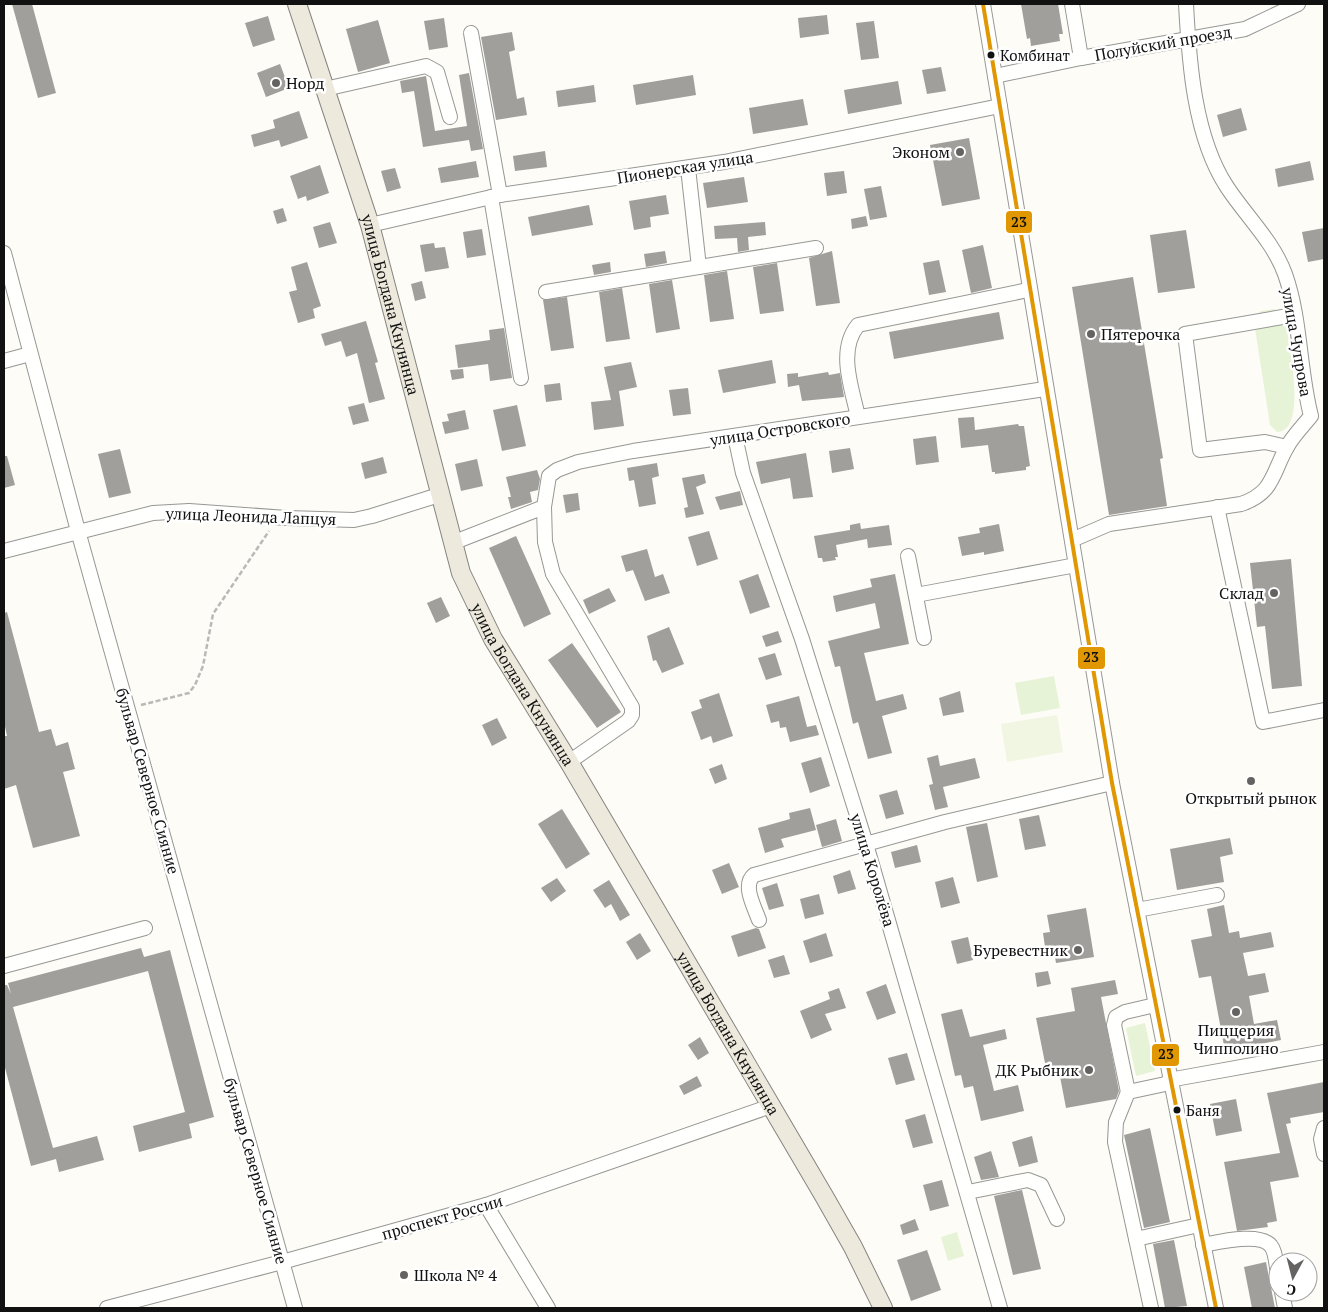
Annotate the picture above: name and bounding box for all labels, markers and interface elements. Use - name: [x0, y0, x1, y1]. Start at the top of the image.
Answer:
- street label: Полуйский проезд: [1093, 20, 1233, 66]
- place label: Комбинат: [1000, 45, 1071, 65]
- marker: Комбинат: [986, 50, 996, 60]
- place label: Норд: [286, 72, 324, 94]
- marker: Норд: [270, 77, 282, 89]
- place label: Эконом: [892, 141, 950, 163]
- street label: Пионерская улица: [615, 145, 755, 189]
- marker: Эконом: [954, 146, 966, 158]
- street label: улица Богдана Кнунянца: [356, 210, 425, 397]
- line badge: 23: [1005, 210, 1033, 234]
- text: 23: [1011, 212, 1027, 231]
- street label: улица Чупрова: [1276, 285, 1317, 398]
- place label: Пятерочка: [1101, 323, 1180, 345]
- marker: Пятерочка: [1085, 328, 1097, 340]
- street label: улица Островского: [707, 407, 852, 451]
- street label: улица Леонида Лапцуя: [164, 502, 337, 530]
- place label: Склад: [1219, 582, 1264, 604]
- marker: Склад: [1268, 587, 1280, 599]
- street label: улица Богдана Кнунянца: [466, 598, 580, 770]
- line badge: 23: [1077, 646, 1106, 670]
- text: 23: [1083, 647, 1099, 666]
- street label: бульвар Северное Сияние: [111, 685, 185, 877]
- marker: Открытый рынок: [1245, 775, 1257, 787]
- place label: Открытый рынок: [1185, 787, 1317, 809]
- street label: улица Королёва: [845, 810, 901, 929]
- place label: Буревестник: [973, 939, 1068, 961]
- marker: Буревестник: [1072, 944, 1084, 956]
- street label: улица Богдана Кнунянца: [671, 947, 785, 1119]
- marker: Пиццерия Чипполино: [1230, 1006, 1242, 1018]
- place label: Пиццерия Чипполино: [1193, 1019, 1279, 1059]
- line badge: 23: [1151, 1043, 1180, 1067]
- text: 23: [1158, 1044, 1174, 1063]
- place label: ДК Рыбник: [995, 1059, 1079, 1081]
- marker: ДК Рыбник: [1083, 1064, 1095, 1076]
- street label: бульвар Северное Сияние: [219, 1075, 293, 1267]
- place label: Баня: [1186, 1100, 1220, 1120]
- marker: Баня: [1172, 1105, 1182, 1115]
- street label: проспект России: [379, 1189, 505, 1245]
- north arrow: [1268, 1252, 1318, 1302]
- place label: Школа № 4: [414, 1264, 497, 1286]
- marker: Школа № 4: [398, 1269, 410, 1281]
- text: С: [1286, 1280, 1297, 1300]

